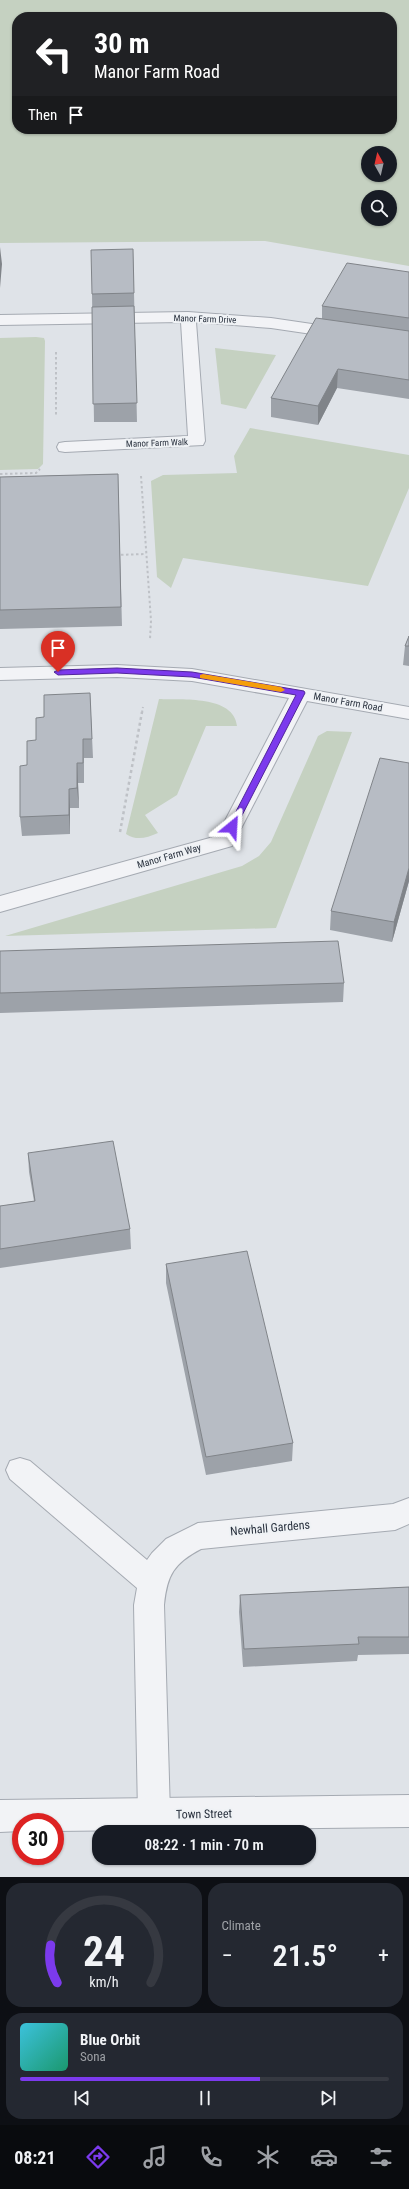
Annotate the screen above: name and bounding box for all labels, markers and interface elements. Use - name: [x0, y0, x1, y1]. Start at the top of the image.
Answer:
- text: 30 m: [94, 27, 150, 60]
- icon: left: [28, 28, 80, 80]
- text: Manor Farm Road: [94, 61, 220, 82]
- icon: arrive: [65, 104, 87, 126]
- text: Then: [28, 106, 57, 124]
- north arrow: [361, 146, 397, 182]
- map controls: [361, 146, 397, 226]
- button: search: [361, 190, 397, 226]
- street label: Manor Farm Drive: [173, 313, 237, 325]
- street label: Manor Farm Walk: [126, 437, 188, 449]
- pin: [41, 631, 75, 672]
- icon: arrive: [47, 637, 69, 659]
- street label: Manor Farm Road: [313, 691, 383, 713]
- position arrow: [211, 806, 253, 848]
- street label: Manor Farm Way: [136, 842, 202, 870]
- street label: Newhall Gardens: [230, 1518, 310, 1538]
- street label: Town Street: [176, 1807, 233, 1821]
- speed limit sign: 30: [12, 1813, 64, 1865]
- text: 08:22 · 1 min · 70 m: [144, 1836, 264, 1854]
- text: Climate: [222, 1918, 261, 1933]
- text: 24: [83, 1927, 125, 1976]
- text: 21.5°: [273, 1938, 338, 1973]
- text: −: [222, 1943, 233, 1968]
- text: +: [378, 1943, 389, 1968]
- text: km/h: [89, 1974, 118, 1990]
- text: Blue Orbit: [80, 2031, 140, 2049]
- text: Sona: [80, 2049, 106, 2064]
- icon: previous: [71, 2087, 93, 2109]
- icon: pause: [194, 2087, 216, 2109]
- icon: next: [317, 2087, 339, 2109]
- icon: directions: [84, 2143, 112, 2171]
- icon: music: [141, 2143, 169, 2171]
- icon: phone: [197, 2143, 225, 2171]
- icon: climate: [254, 2143, 282, 2171]
- icon: car: [310, 2143, 338, 2171]
- icon: filters: [367, 2143, 395, 2171]
- text: 08:21: [14, 2147, 56, 2168]

